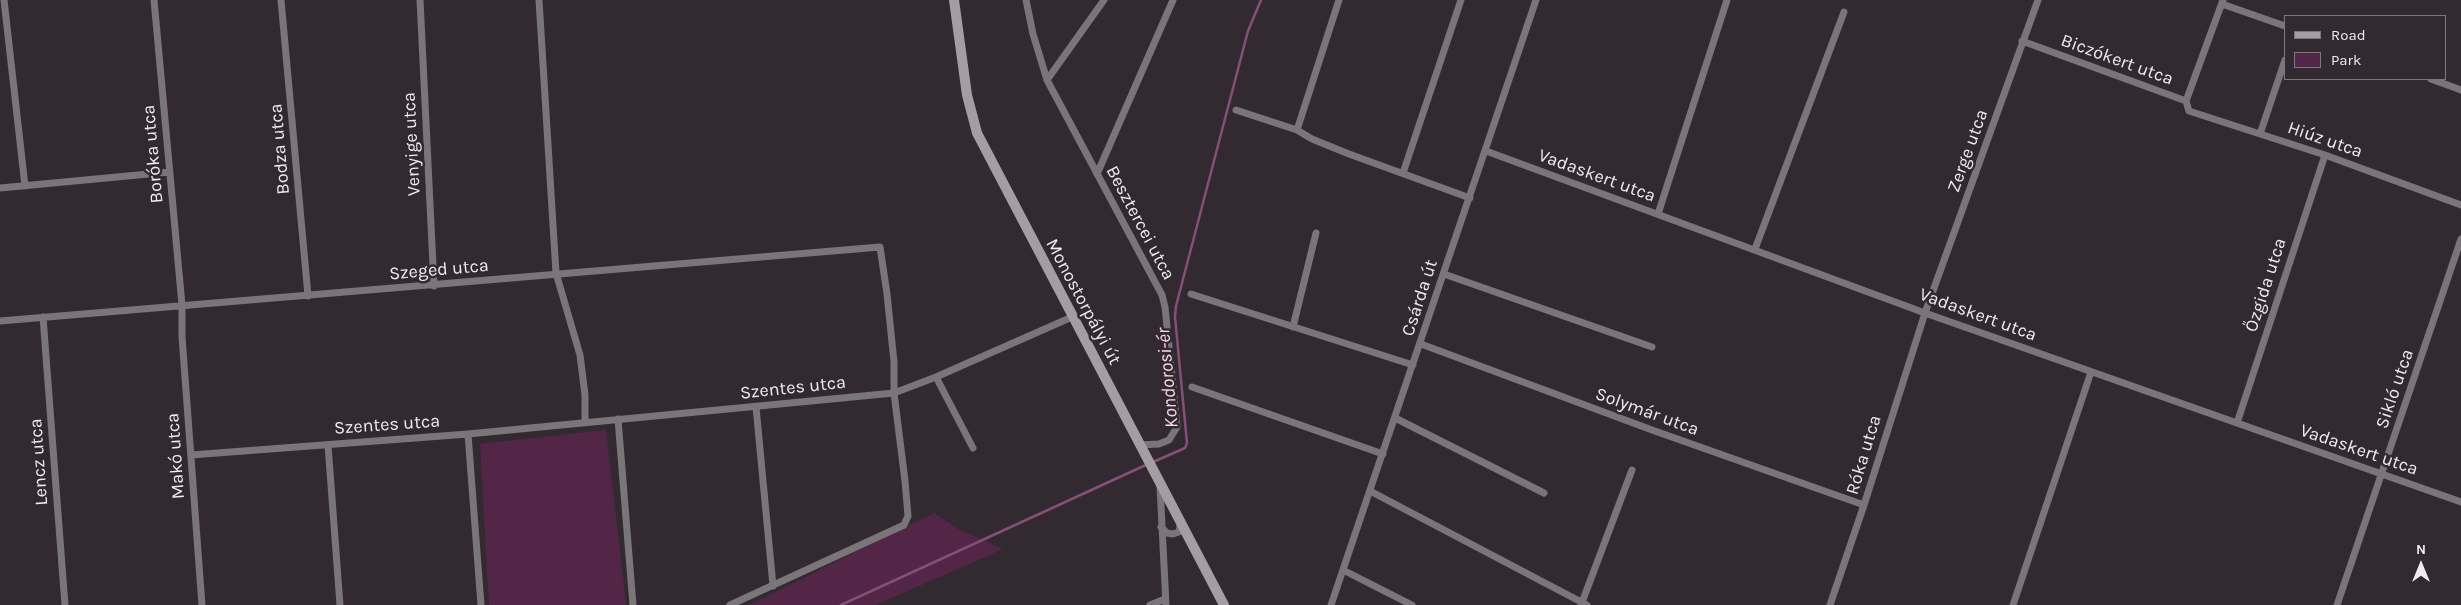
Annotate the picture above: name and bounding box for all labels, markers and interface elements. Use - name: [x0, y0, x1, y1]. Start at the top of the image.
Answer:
- legend: [2284, 15, 2446, 80]
- text: Road: [2331, 26, 2366, 44]
- street label: Biczókert utca: [2058, 30, 2176, 90]
- text: Park: [2331, 51, 2361, 69]
- street label: Venyige utca: [398, 92, 426, 196]
- street label: Bodza utca: [265, 103, 295, 195]
- street label: Boróka utca: [138, 104, 168, 204]
- street label: Zerge utca: [1943, 107, 1993, 195]
- street label: Hiúz utca: [2285, 117, 2365, 163]
- street label: Vadaskert utca: [1535, 145, 1659, 207]
- street label: Besztercei utca: [1101, 162, 1179, 284]
- street label: Monostorpályi út: [1041, 235, 1125, 369]
- street label: Őzgida utca: [2241, 235, 2291, 335]
- street label: Szeged utca: [388, 255, 490, 285]
- street label: Csárda út: [1397, 257, 1443, 339]
- street label: Vadaskert utca: [1916, 284, 2040, 346]
- water label: Kondorosi-ér: [1152, 327, 1184, 429]
- street label: Sikló utca: [2371, 347, 2419, 431]
- street label: Szentes utca: [739, 372, 847, 404]
- street label: Solymár utca: [1592, 383, 1702, 441]
- street label: Szentes utca: [333, 411, 441, 439]
- street label: Makó utca: [162, 412, 190, 500]
- street label: Róka utca: [1842, 413, 1886, 497]
- street label: Lencz utca: [25, 418, 53, 506]
- street label: Vadaskert utca: [2297, 420, 2421, 480]
- north arrow: [2396, 540, 2446, 590]
- text: N: [2416, 541, 2426, 558]

